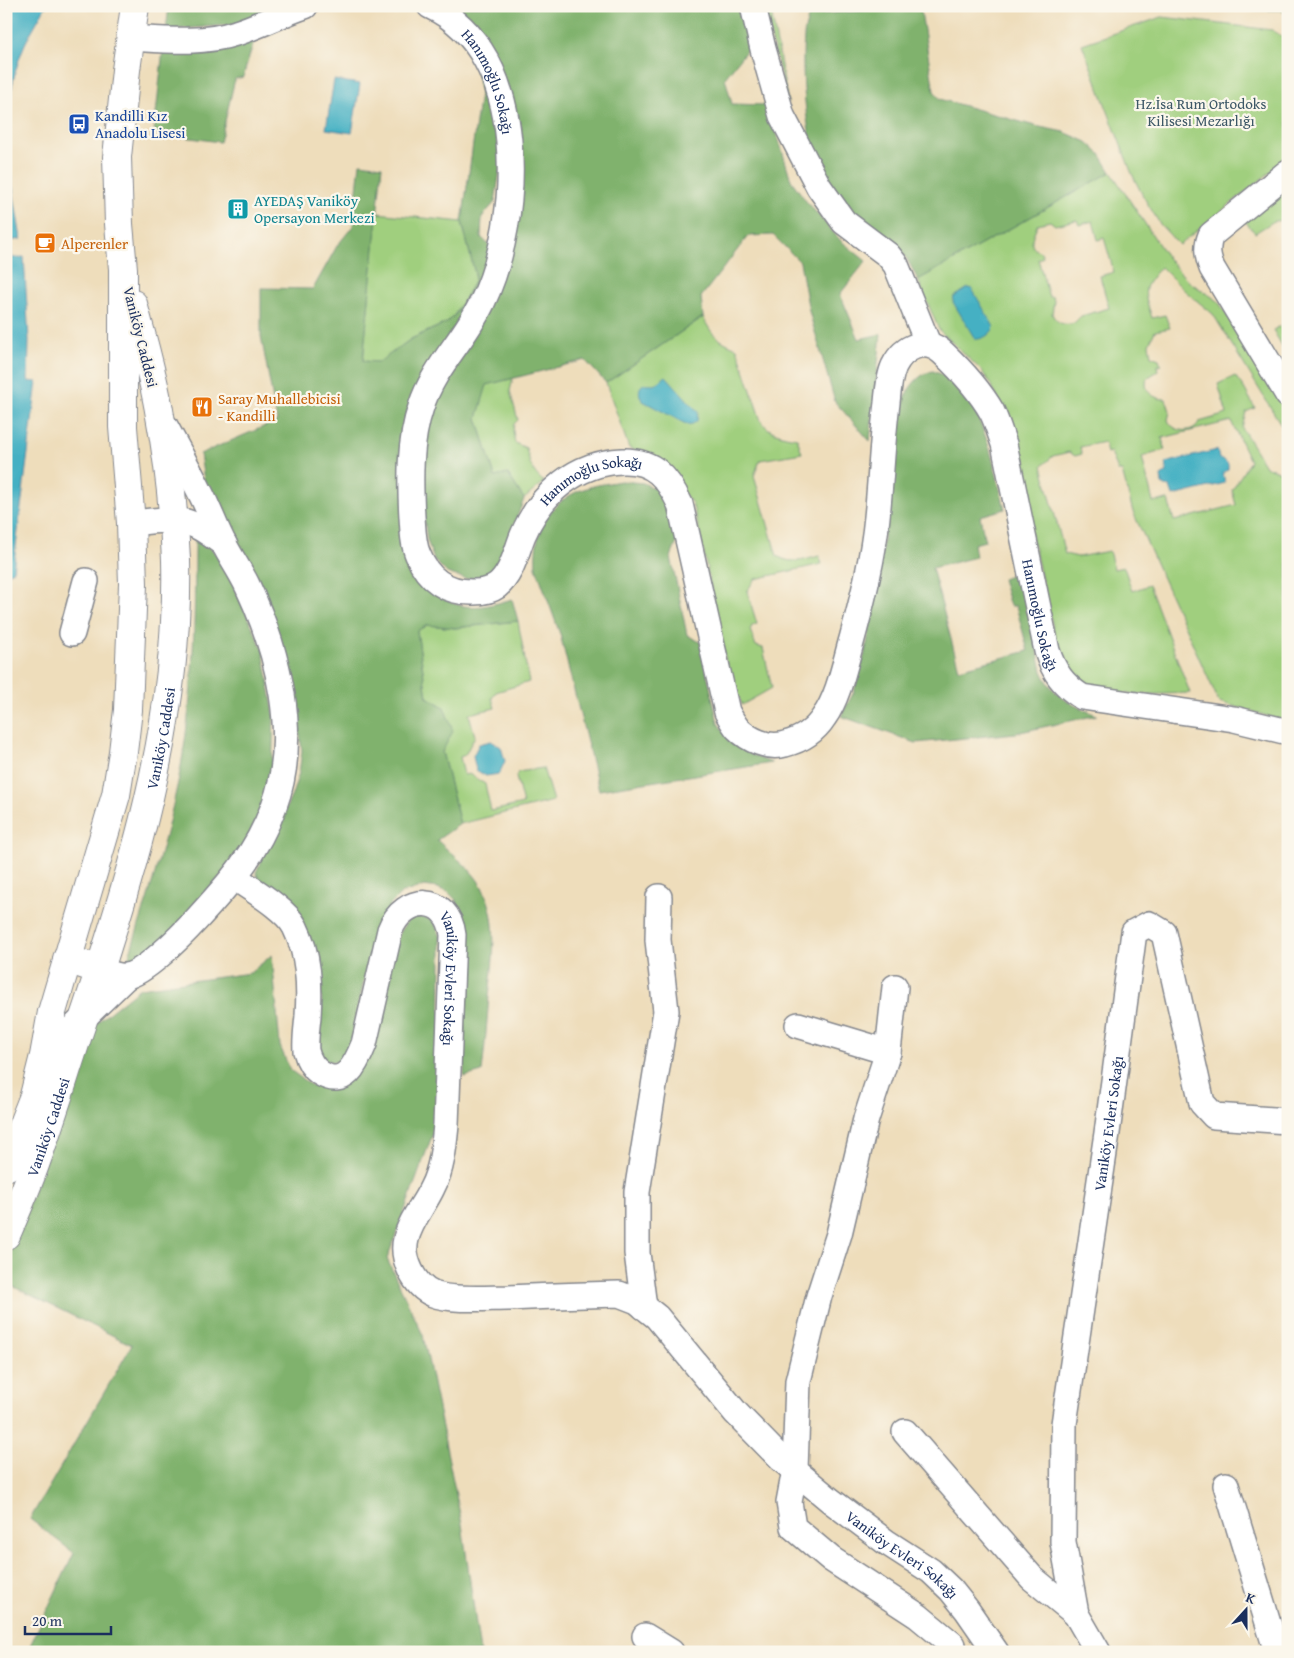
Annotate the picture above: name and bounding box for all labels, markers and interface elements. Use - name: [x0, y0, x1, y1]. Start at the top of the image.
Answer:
- street label: Hanımoğlu Sokağı: [457, 24, 519, 136]
- park label: Hz.İsa Rum Ortodoks Kilisesi Mezarlığı: [1136, 93, 1266, 131]
- place label: Kandilli Kız Anadolu Lisesi: [95, 105, 186, 143]
- bus stop icon: Kandilli Kız Anadolu Lisesi: [67, 112, 91, 136]
- place label: AYEDAŞ Vaniköy Opersayon Merkezi: [254, 190, 375, 228]
- building icon: AYEDAŞ Vaniköy Opersayon Merkezi: [226, 197, 250, 221]
- cafe icon: Alperenler: [33, 231, 57, 255]
- place label: Alperenler: [61, 233, 128, 254]
- street label: Vaniköy Caddesi: [118, 284, 164, 390]
- place label: Saray Muhallebicisi - Kandilli: [218, 388, 341, 426]
- restaurant icon: Saray Muhallebicisi - Kandilli: [190, 395, 214, 419]
- street label: Hanımoğlu Sokağı: [534, 450, 646, 510]
- street label: Hanımoğlu Sokağı: [1018, 557, 1064, 675]
- street label: Vaniköy Caddesi: [141, 686, 179, 791]
- street label: Vaniköy Evleri Sokağı: [435, 906, 464, 1046]
- street label: Vaniköy Evleri Sokağı: [1088, 1054, 1128, 1192]
- street label: Vaniköy Caddesi: [21, 1075, 74, 1179]
- street label: Vaniköy Evleri Sokağı: [842, 1505, 964, 1603]
- north arrow: [1222, 1586, 1272, 1636]
- text: K: [1243, 1587, 1259, 1609]
- scale bar: [25, 1603, 111, 1635]
- text: 20 m: [32, 1610, 63, 1631]

